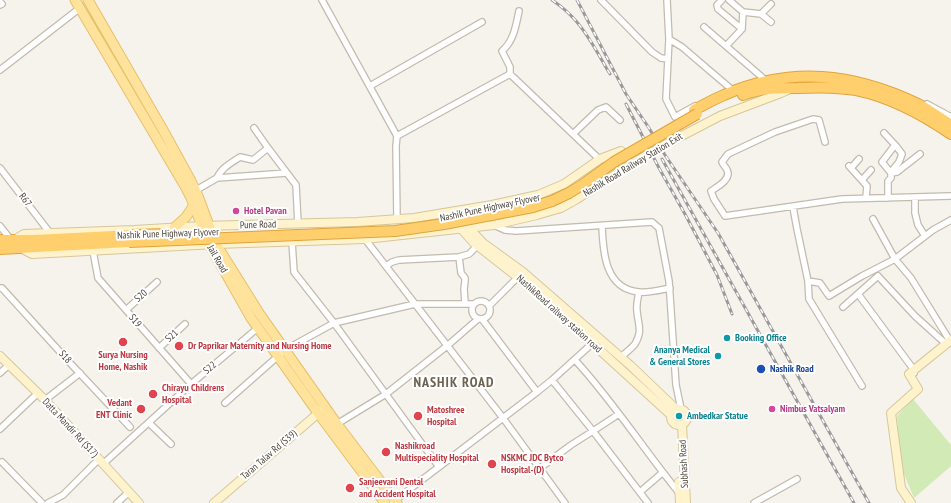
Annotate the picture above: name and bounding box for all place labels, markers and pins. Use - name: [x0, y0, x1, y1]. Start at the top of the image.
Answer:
- place label: Hotel Pavan: [244, 205, 287, 217]
- marker: Hotel Pavan: [231, 206, 241, 216]
- place label: Booking Office: [735, 332, 787, 344]
- marker: Booking Office: [722, 333, 732, 343]
- marker: Surya Nursing Home, Nashik: [117, 336, 129, 348]
- marker: Dr Paprikar Maternity and Nursing Home: [173, 340, 185, 352]
- place label: Dr Paprikar Maternity and Nursing Home: [188, 340, 332, 352]
- place label: Ananya Medical & General Stores: [649, 344, 710, 368]
- place label: Surya Nursing Home, Nashik: [98, 349, 148, 372]
- marker: Ananya Medical & General Stores: [713, 351, 723, 361]
- marker: Nashik Road: [755, 363, 767, 375]
- place label: Nashik Road: [770, 363, 814, 375]
- place label: Chirayu Childrens Hospital: [162, 382, 224, 406]
- marker: Chirayu Childrens Hospital: [147, 388, 159, 400]
- place label: Vedant ENT Clinic: [96, 397, 132, 420]
- marker: Vedant ENT Clinic: [135, 403, 147, 415]
- place label: Nimbus Vatsalyam: [780, 403, 845, 415]
- place label: Matoshree Hospital: [427, 404, 465, 428]
- marker: Nimbus Vatsalyam: [767, 404, 777, 414]
- marker: Matoshree Hospital: [412, 410, 424, 422]
- place label: Ambedkar Statue: [687, 410, 748, 422]
- marker: Ambedkar Statue: [674, 411, 684, 421]
- place label: Nashikroad Multispeciality Hospital: [395, 440, 479, 464]
- marker: Nashikroad Multispeciality Hospital: [380, 446, 392, 458]
- place label: NSKMC JDC Bytco Hospital-(D): [501, 452, 564, 476]
- marker: NSKMC JDC Bytco Hospital-(D): [486, 458, 498, 470]
- place label: Sanjeevani Dental and Accident Hospital: [359, 476, 436, 500]
- marker: Sanjeevani Dental and Accident Hospital: [344, 482, 356, 494]

